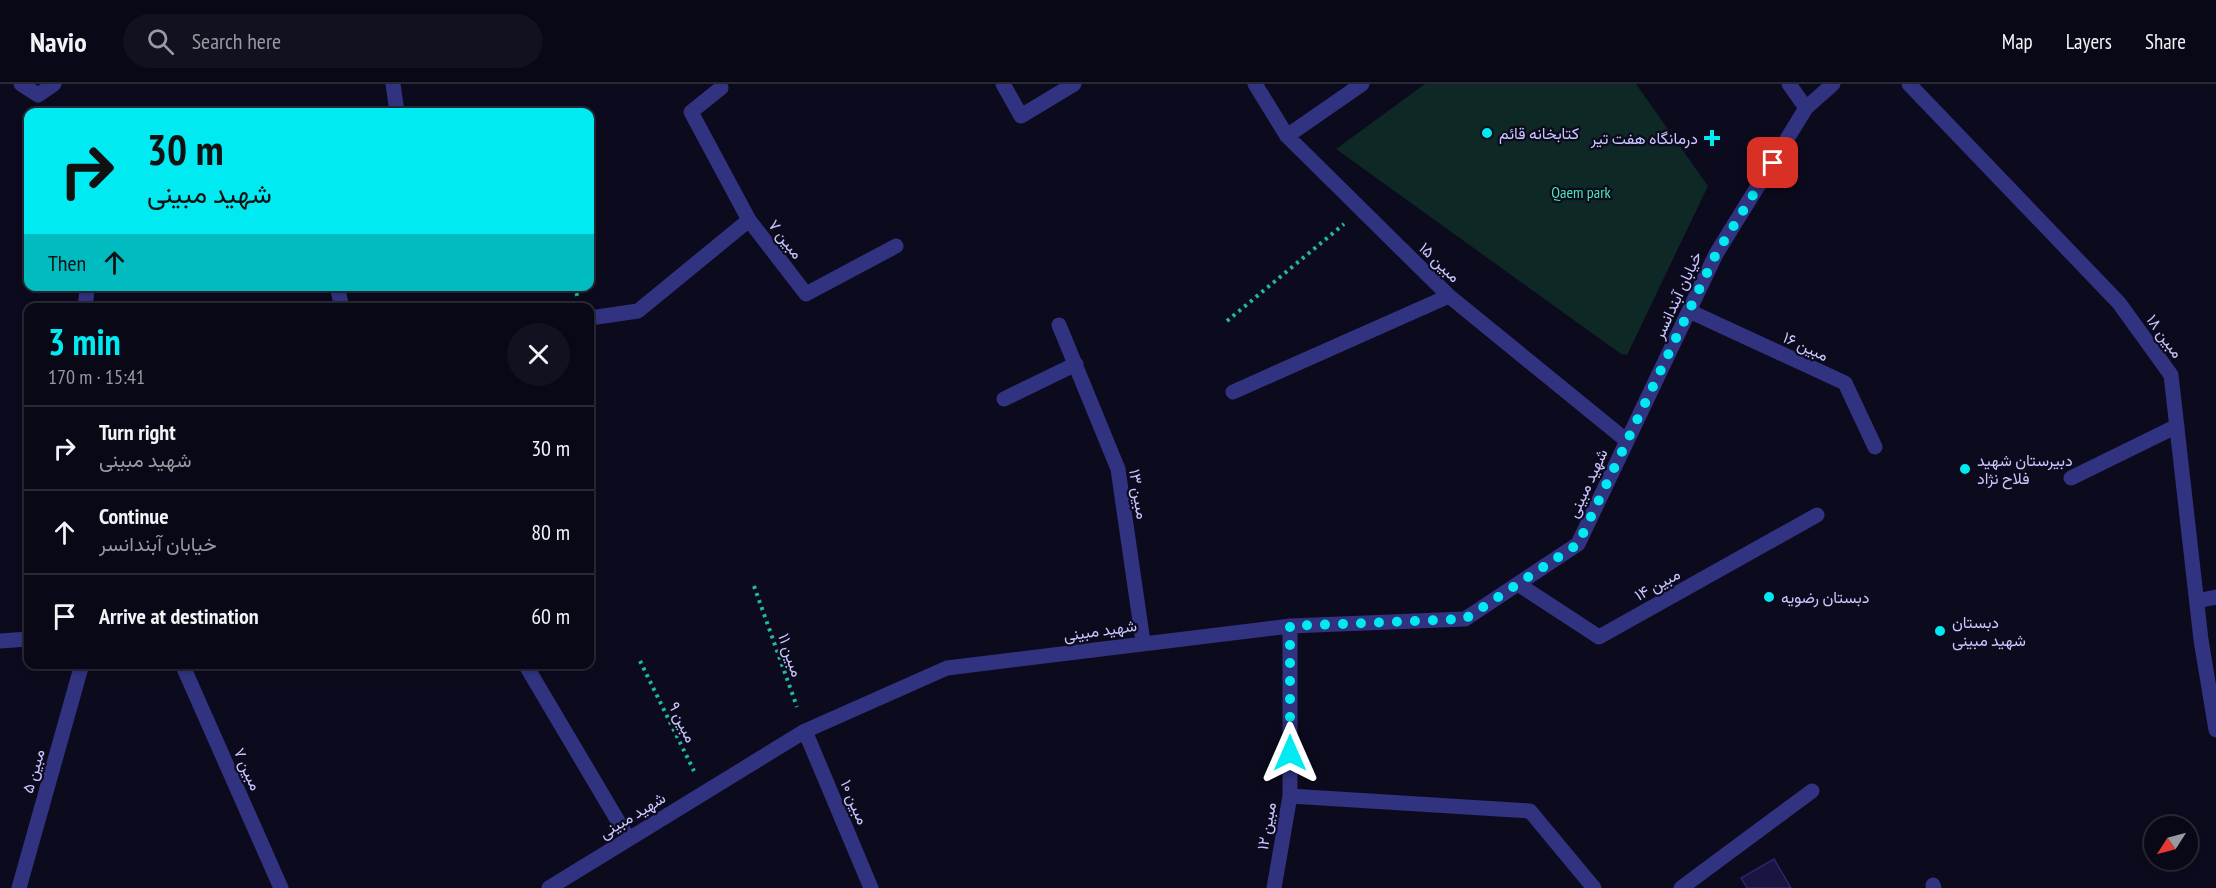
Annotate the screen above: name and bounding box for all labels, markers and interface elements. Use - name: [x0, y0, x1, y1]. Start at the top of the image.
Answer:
- search box: [123, 14, 543, 68]
- text: Navio: [30, 23, 87, 60]
- icon: search: [144, 25, 177, 58]
- text: Search here: [192, 27, 281, 55]
- text: Map: [2002, 28, 2033, 55]
- text: Layers: [2066, 28, 2112, 55]
- text: Share: [2145, 28, 2186, 55]
- text: 30 m: [147, 122, 224, 177]
- place label: کتابخانه قائم: [1499, 123, 1579, 144]
- marker: کتابخانه قائم: [1480, 126, 1494, 140]
- place label: درمانگاه هفت تیر: [1590, 128, 1698, 149]
- marker: درمانگاه هفت تیر: [1703, 129, 1721, 147]
- icon: right: [48, 132, 126, 210]
- pin: [1747, 137, 1798, 188]
- icon: arrive: [1756, 146, 1789, 179]
- text: شهید مبینی: [147, 176, 272, 210]
- park label: Qaem park: [1551, 182, 1612, 202]
- street label: مبین ۷: [764, 215, 808, 263]
- street label: مبین ۱۵: [1415, 238, 1465, 287]
- icon: ahead: [98, 246, 131, 279]
- street label: خیابان آبندانسر: [1648, 248, 1707, 343]
- text: Then: [48, 249, 86, 277]
- street label: مبین ۱۸: [2142, 310, 2188, 362]
- text: 3 min: [48, 318, 121, 365]
- button: close: [507, 323, 570, 386]
- street label: مبین ۱۶: [1780, 327, 1832, 366]
- text: 170 m · 15:41: [48, 364, 145, 390]
- text: Turn right: [99, 418, 176, 446]
- icon: right: [48, 432, 81, 465]
- text: 30 m: [531, 434, 570, 462]
- street label: شهید مبینی: [1562, 445, 1613, 521]
- text: شهید مبینی: [99, 447, 191, 473]
- place label: دبیرستان شهید فلاح نژاد: [1977, 450, 2073, 490]
- marker: دبیرستان شهید فلاح نژاد: [1958, 462, 1972, 476]
- street label: مبین ۱۳: [1124, 467, 1153, 521]
- text: Continue: [99, 502, 169, 530]
- icon: ahead: [48, 516, 81, 549]
- text: 80 m: [531, 518, 570, 546]
- text: خیابان آبندانسر: [99, 531, 217, 557]
- street label: مبین ۱۴: [1631, 563, 1684, 606]
- place label: دبستان رضویه: [1781, 587, 1869, 608]
- marker: دبستان رضویه: [1762, 590, 1776, 604]
- icon: arrive: [48, 600, 81, 633]
- text: Arrive at destination: [99, 602, 259, 630]
- text: 60 m: [531, 602, 570, 630]
- place label: دبستان شهید مبینی: [1952, 612, 2026, 651]
- street label: شهید مبینی: [1062, 615, 1138, 646]
- marker: دبستان شهید مبینی: [1933, 624, 1947, 638]
- street label: مبین ۱۱: [773, 631, 808, 680]
- street label: مبین ۹: [664, 698, 701, 746]
- position arrow: [1258, 721, 1322, 785]
- street label: مبین ۷: [229, 744, 266, 794]
- street label: مبین ۵: [17, 747, 50, 796]
- street label: مبین ۱۰: [836, 777, 873, 828]
- street label: شهید مبینی: [595, 787, 669, 843]
- street label: مبین ۱۲: [1252, 800, 1281, 852]
- north arrow: [2144, 816, 2198, 870]
- map controls: [2144, 816, 2198, 870]

